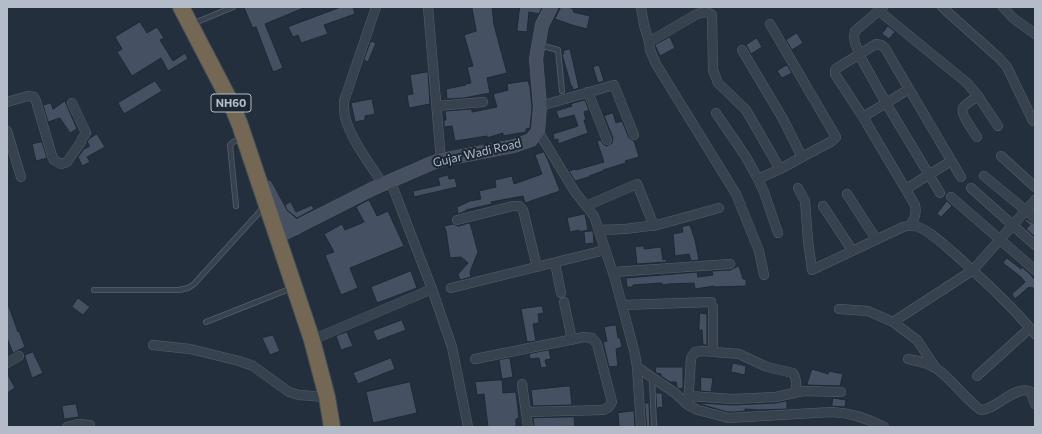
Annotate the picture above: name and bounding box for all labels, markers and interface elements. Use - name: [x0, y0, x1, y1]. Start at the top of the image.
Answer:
- road number: NH60: [211, 94, 251, 112]
- street label: Gujar Wadi Road: [431, 136, 523, 170]

